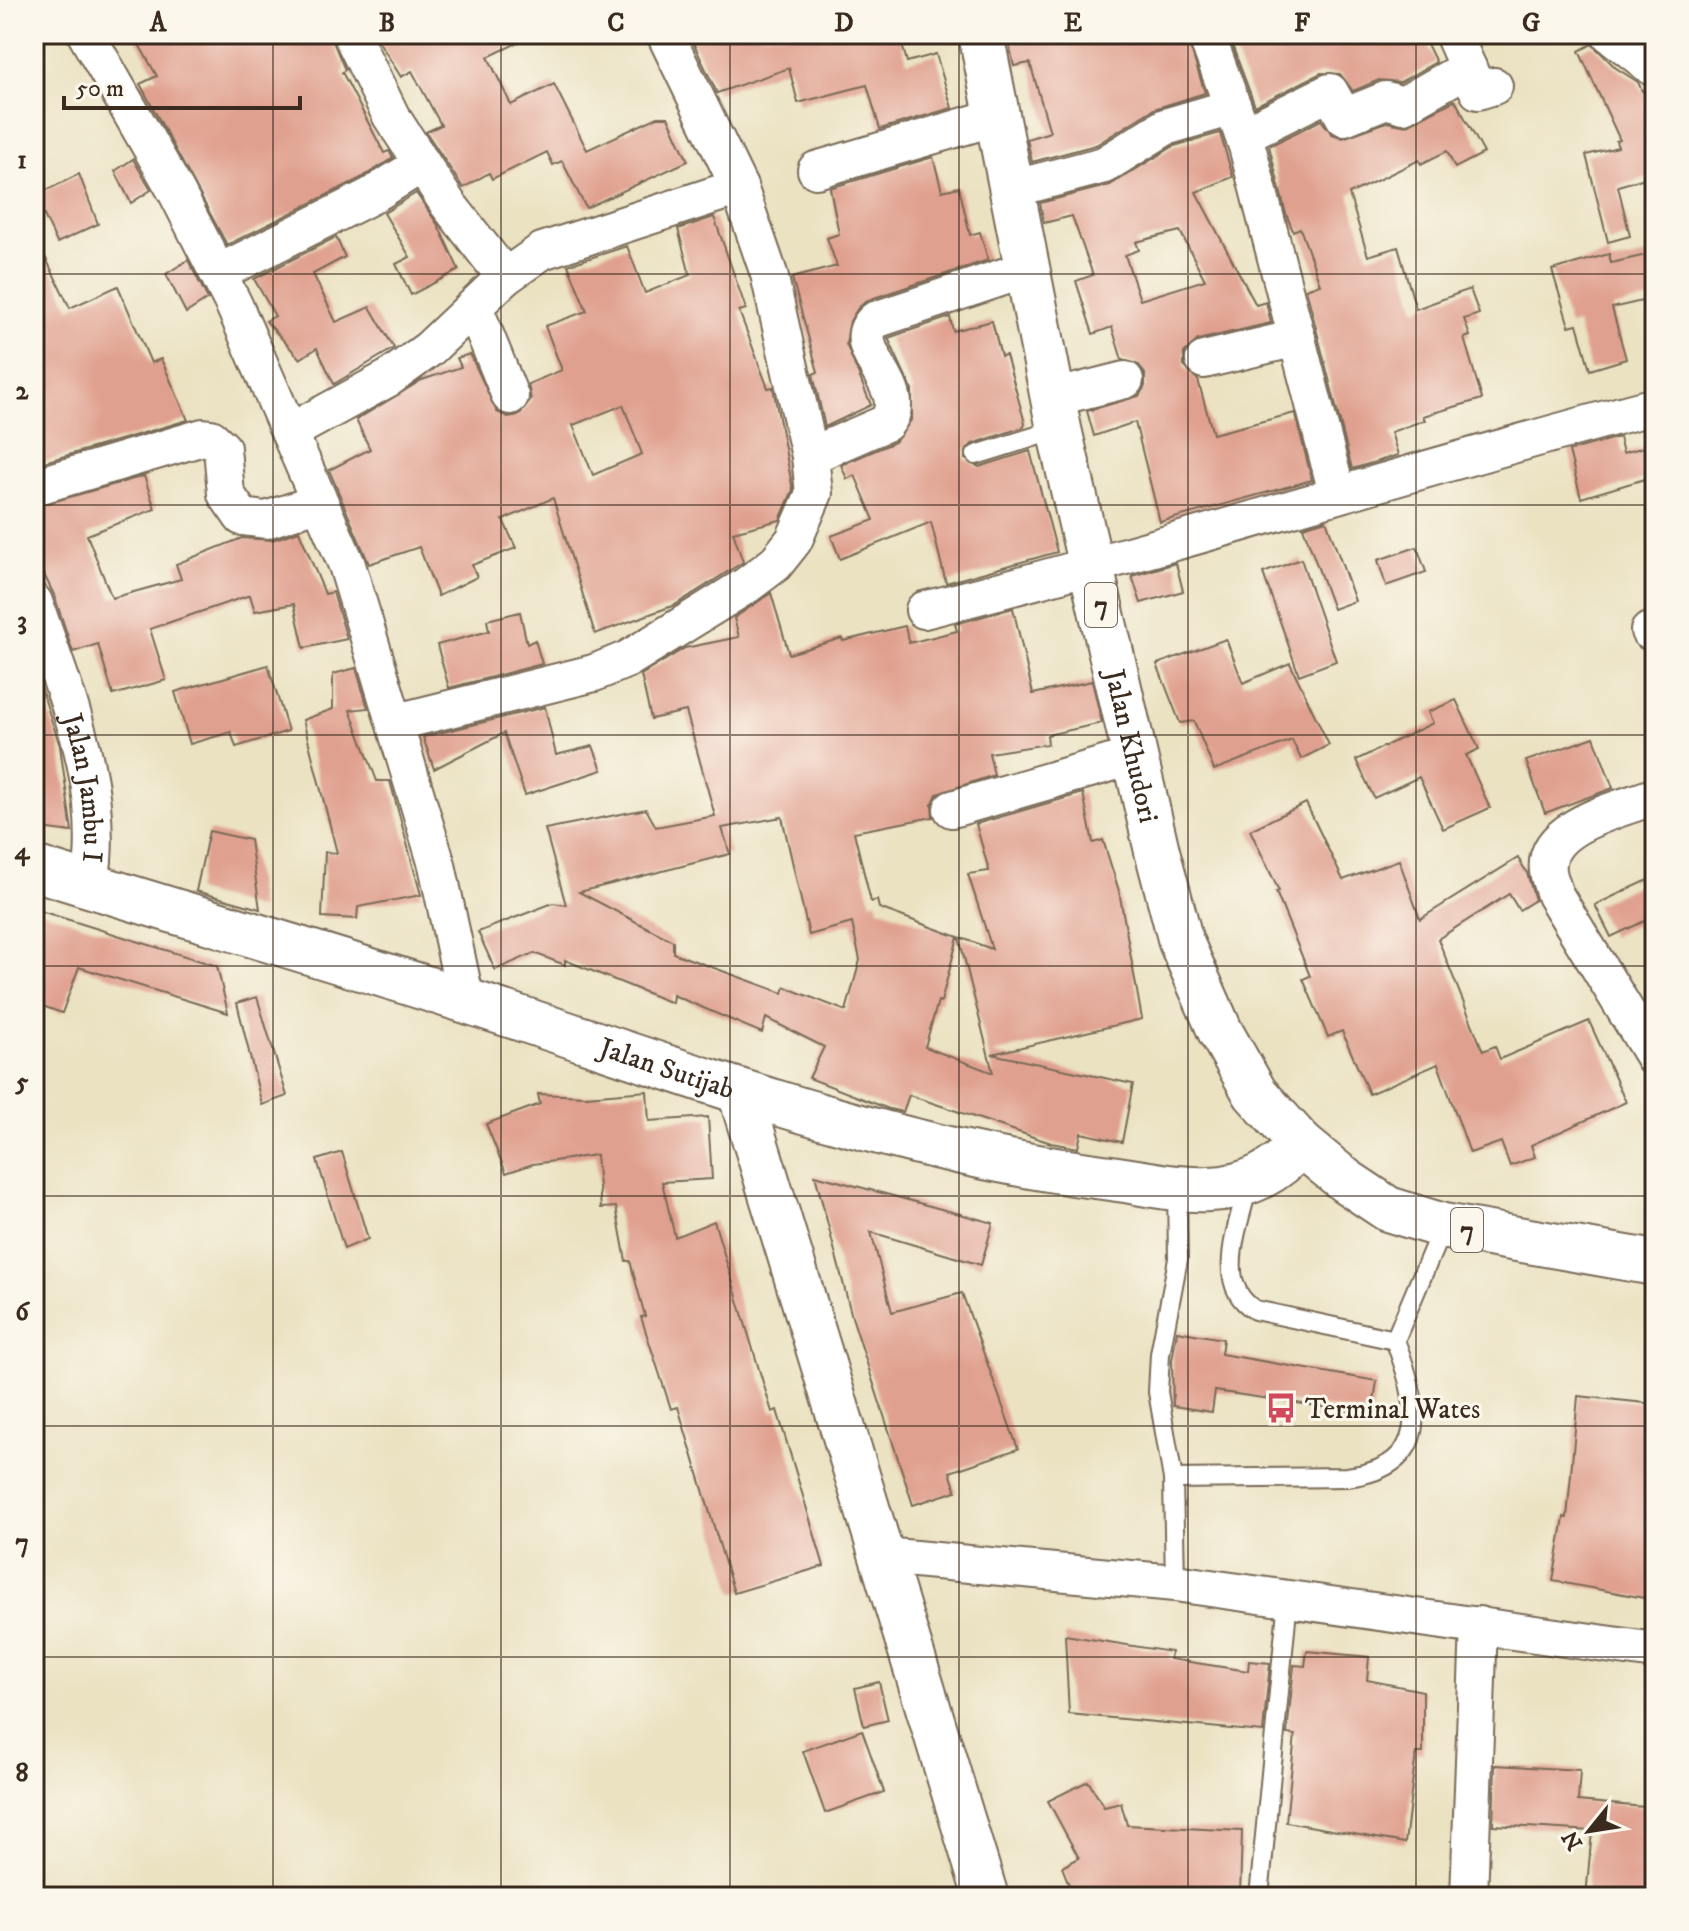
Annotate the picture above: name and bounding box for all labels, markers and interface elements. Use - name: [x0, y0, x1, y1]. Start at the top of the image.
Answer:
- text: A: [149, 7, 168, 40]
- text: B: [379, 7, 395, 40]
- text: C: [607, 7, 625, 40]
- text: D: [834, 7, 854, 40]
- text: E: [1064, 7, 1082, 40]
- text: F: [1294, 7, 1311, 40]
- text: G: [1522, 7, 1540, 40]
- scale bar: [64, 60, 300, 110]
- text: 50 m: [76, 74, 124, 104]
- text: 1: [17, 144, 27, 177]
- text: 2: [16, 375, 30, 408]
- road number: 7: [1085, 583, 1117, 627]
- text: 3: [17, 605, 27, 638]
- street label: Jalan Khudori: [1096, 663, 1166, 826]
- street label: Jalan Jambu I: [53, 707, 110, 864]
- text: 4: [15, 835, 31, 868]
- street label: Jalan Sutijab: [592, 1029, 739, 1107]
- text: 5: [15, 1066, 29, 1099]
- road number: 7: [1451, 1208, 1483, 1252]
- text: 6: [15, 1296, 30, 1329]
- bus stop icon: Terminal Wates: [1264, 1391, 1298, 1425]
- place label: Terminal Wates: [1305, 1392, 1480, 1427]
- text: 7: [15, 1527, 29, 1560]
- text: 8: [15, 1757, 29, 1790]
- north arrow: [1549, 1791, 1629, 1871]
- text: N: [1557, 1826, 1589, 1855]

